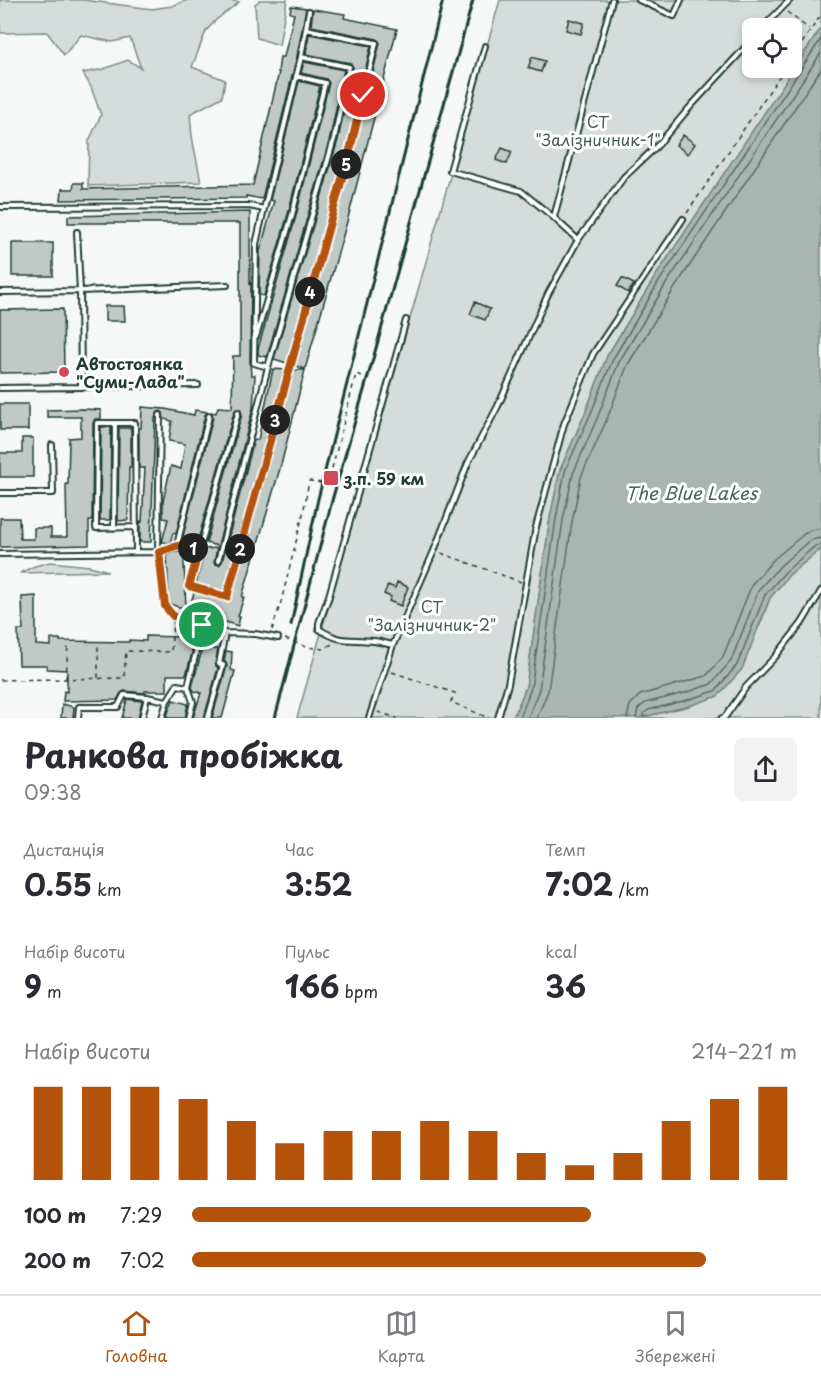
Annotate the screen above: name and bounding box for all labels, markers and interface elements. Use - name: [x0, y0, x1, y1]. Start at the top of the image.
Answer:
- map controls: [742, 18, 802, 78]
- button: locate: [742, 18, 802, 78]
- pin: [337, 69, 388, 120]
- icon: check: [346, 78, 379, 111]
- park label: СТ "Залізничник-1": [535, 109, 661, 151]
- pin: 5: [331, 149, 361, 179]
- text: 5: [341, 152, 351, 176]
- pin: 4: [295, 277, 325, 307]
- text: 4: [305, 280, 315, 304]
- place label: Автостоянка "Суми-Лада": [76, 351, 185, 393]
- marker: Автостоянка "Суми-Лада": [57, 365, 71, 379]
- pin: 3: [260, 405, 290, 435]
- text: 3: [270, 408, 280, 432]
- place label: з.п. 59 км: [343, 466, 424, 490]
- marker: з.п. 59 км: [322, 469, 340, 487]
- water label: The Blue Lakes: [625, 479, 759, 506]
- pin: 1: [178, 533, 208, 563]
- pin: 2: [225, 534, 255, 564]
- text: 1: [189, 536, 197, 560]
- text: 2: [234, 537, 246, 561]
- park label: СТ "Залізничник-2": [368, 594, 496, 636]
- pin: [176, 599, 227, 650]
- icon: arrive: [185, 608, 218, 641]
- text: Ранкова пробіжка: [24, 729, 343, 779]
- button: share: [734, 738, 797, 801]
- text: 09:38: [24, 777, 82, 807]
- text: Дистанція: [24, 837, 105, 861]
- text: Час: [285, 837, 314, 861]
- text: Темп: [545, 837, 586, 861]
- text: 0.55: [24, 861, 92, 906]
- text: 3:52: [285, 861, 352, 906]
- text: 7:02: [545, 861, 613, 906]
- text: km: [92, 877, 121, 901]
- text: /km: [613, 877, 649, 901]
- text: Набір висоти: [24, 939, 125, 963]
- text: Пульс: [285, 939, 330, 963]
- text: kcal: [545, 939, 577, 963]
- text: 9: [24, 963, 42, 1008]
- text: 166: [285, 963, 340, 1008]
- text: 36: [545, 963, 586, 1008]
- text: m: [42, 979, 62, 1003]
- text: bpm: [340, 979, 378, 1003]
- text: Набір висоти: [24, 1036, 151, 1066]
- text: 214–221 m: [691, 1036, 797, 1066]
- text: 100 m: [24, 1200, 86, 1230]
- text: 7:29: [120, 1200, 162, 1230]
- text: 200 m: [24, 1245, 91, 1275]
- text: 7:02: [120, 1245, 165, 1275]
- tab: Головна: [105, 1307, 167, 1367]
- tab: Карта: [378, 1307, 425, 1367]
- tab: Збережені: [635, 1307, 716, 1367]

